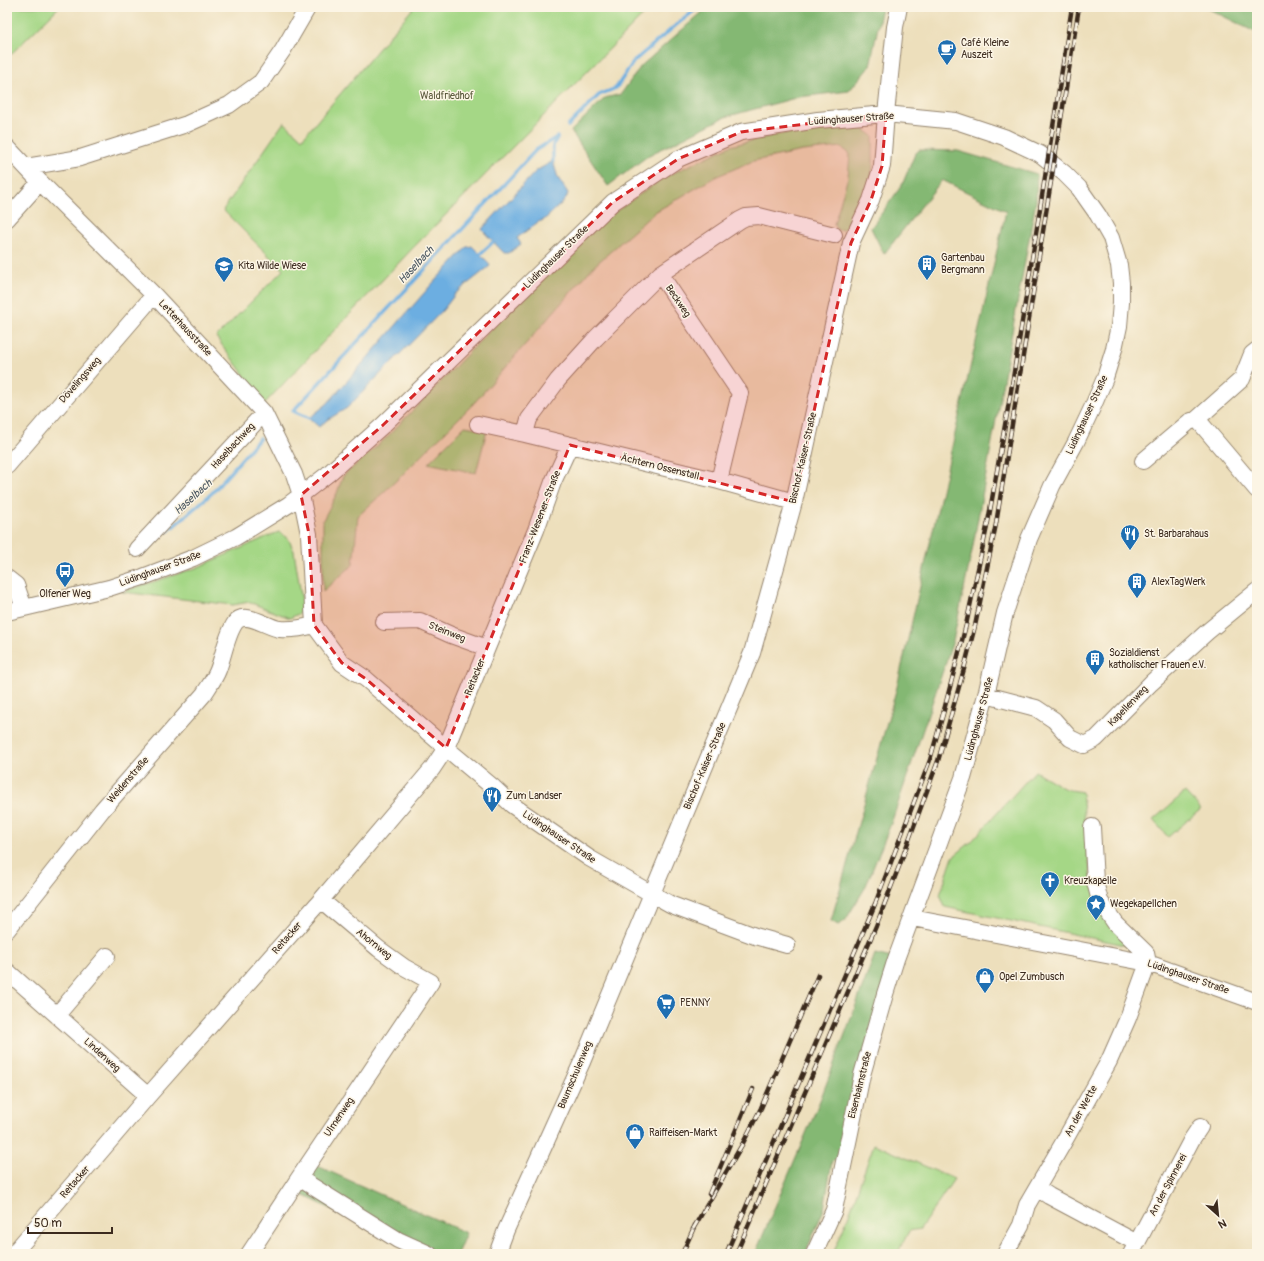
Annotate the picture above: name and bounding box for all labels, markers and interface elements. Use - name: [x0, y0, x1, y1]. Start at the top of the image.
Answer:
- place label: Café Kleine Auszeit: [961, 37, 1009, 61]
- cafe icon: Café Kleine Auszeit: [936, 38, 958, 66]
- park label: Waldfriedhof: [420, 90, 474, 102]
- street label: Lüdinghauser Straße: [808, 110, 894, 128]
- street label: Lüdinghauser Straße: [521, 223, 591, 291]
- water label: Haselbach: [395, 243, 437, 286]
- place label: Gartenbau Bergmann: [941, 252, 985, 276]
- building icon: Gartenbau Bergmann: [916, 253, 938, 281]
- school or university icon: Kita Wilde Wiese: [213, 255, 235, 283]
- place label: Kita Wilde Wiese: [238, 260, 306, 272]
- street label: Beckweg: [663, 282, 693, 320]
- street label: Letterhausstraße: [156, 297, 214, 359]
- street label: Dövelingsweg: [57, 355, 103, 405]
- street label: Lüdinghauser Straße: [1063, 373, 1111, 456]
- street label: Bischof-Kaiser-Straße: [787, 411, 819, 505]
- street label: Haselbachweg: [209, 420, 257, 472]
- street label: Ächtern Ossenstall: [620, 451, 700, 483]
- street label: Franz-Wesener-Straße: [517, 469, 563, 565]
- water label: Haselbach: [171, 476, 215, 517]
- restaurant icon: St. Barbarahaus: [1119, 523, 1141, 551]
- place label: St. Barbarahaus: [1144, 528, 1209, 540]
- street label: Lüdinghauser Straße: [118, 549, 203, 589]
- bus stop icon: Olfener Weg: [54, 560, 76, 588]
- building icon: AlexTagWerk: [1126, 571, 1148, 599]
- place label: AlexTagWerk: [1151, 576, 1206, 588]
- place label: Olfener Weg: [39, 588, 91, 600]
- street label: Steinweg: [427, 619, 467, 645]
- place label: Sozialdienst katholischer Frauen e.V.: [1109, 647, 1206, 671]
- building icon: Sozialdienst katholischer Frauen e.V.: [1084, 648, 1106, 676]
- street label: Reitacker: [462, 656, 488, 697]
- street label: Lüdinghauser Straße: [962, 676, 996, 762]
- street label: Kapellenweg: [1106, 683, 1150, 729]
- street label: Bischof-Kaiser-Straße: [681, 721, 729, 811]
- street label: Weidenstraße: [105, 754, 151, 806]
- restaurant icon: Zum Landser: [481, 785, 503, 813]
- place label: Zum Landser: [506, 790, 563, 802]
- street label: Lüdinghauser Straße: [520, 808, 598, 866]
- church icon: Kreuzkapelle: [1039, 870, 1061, 898]
- place label: Kreuzkapelle: [1064, 875, 1117, 887]
- place icon: Wegekapellchen: [1085, 893, 1107, 921]
- place label: Wegekapellchen: [1110, 898, 1177, 910]
- street label: Reitacker: [270, 919, 305, 957]
- street label: Ahornweg: [354, 926, 394, 962]
- street label: Lüdinghauser Straße: [1145, 957, 1231, 997]
- shop icon: Opel Zumbusch: [974, 966, 996, 994]
- place label: Opel Zumbusch: [999, 971, 1064, 983]
- supermarket icon: PENNY: [655, 992, 677, 1020]
- place label: PENNY: [680, 997, 710, 1009]
- street label: Lindenweg: [81, 1035, 123, 1075]
- street label: Baumschulenweg: [555, 1039, 595, 1111]
- street label: Eisenbahnstraße: [846, 1050, 874, 1120]
- street label: An der Wette: [1062, 1083, 1100, 1139]
- street label: Ulmenweg: [321, 1095, 357, 1139]
- shop icon: Raiffeisen-Markt: [624, 1122, 646, 1150]
- place label: Raiffeisen-Markt: [649, 1127, 718, 1139]
- street label: An der Spinnerei: [1147, 1152, 1189, 1218]
- street label: Reitacker: [58, 1163, 93, 1201]
- north arrow: [1198, 1195, 1238, 1235]
- scale bar: [28, 1209, 112, 1235]
- text: 50 m: [34, 1216, 62, 1231]
- text: N: [1216, 1216, 1229, 1231]

